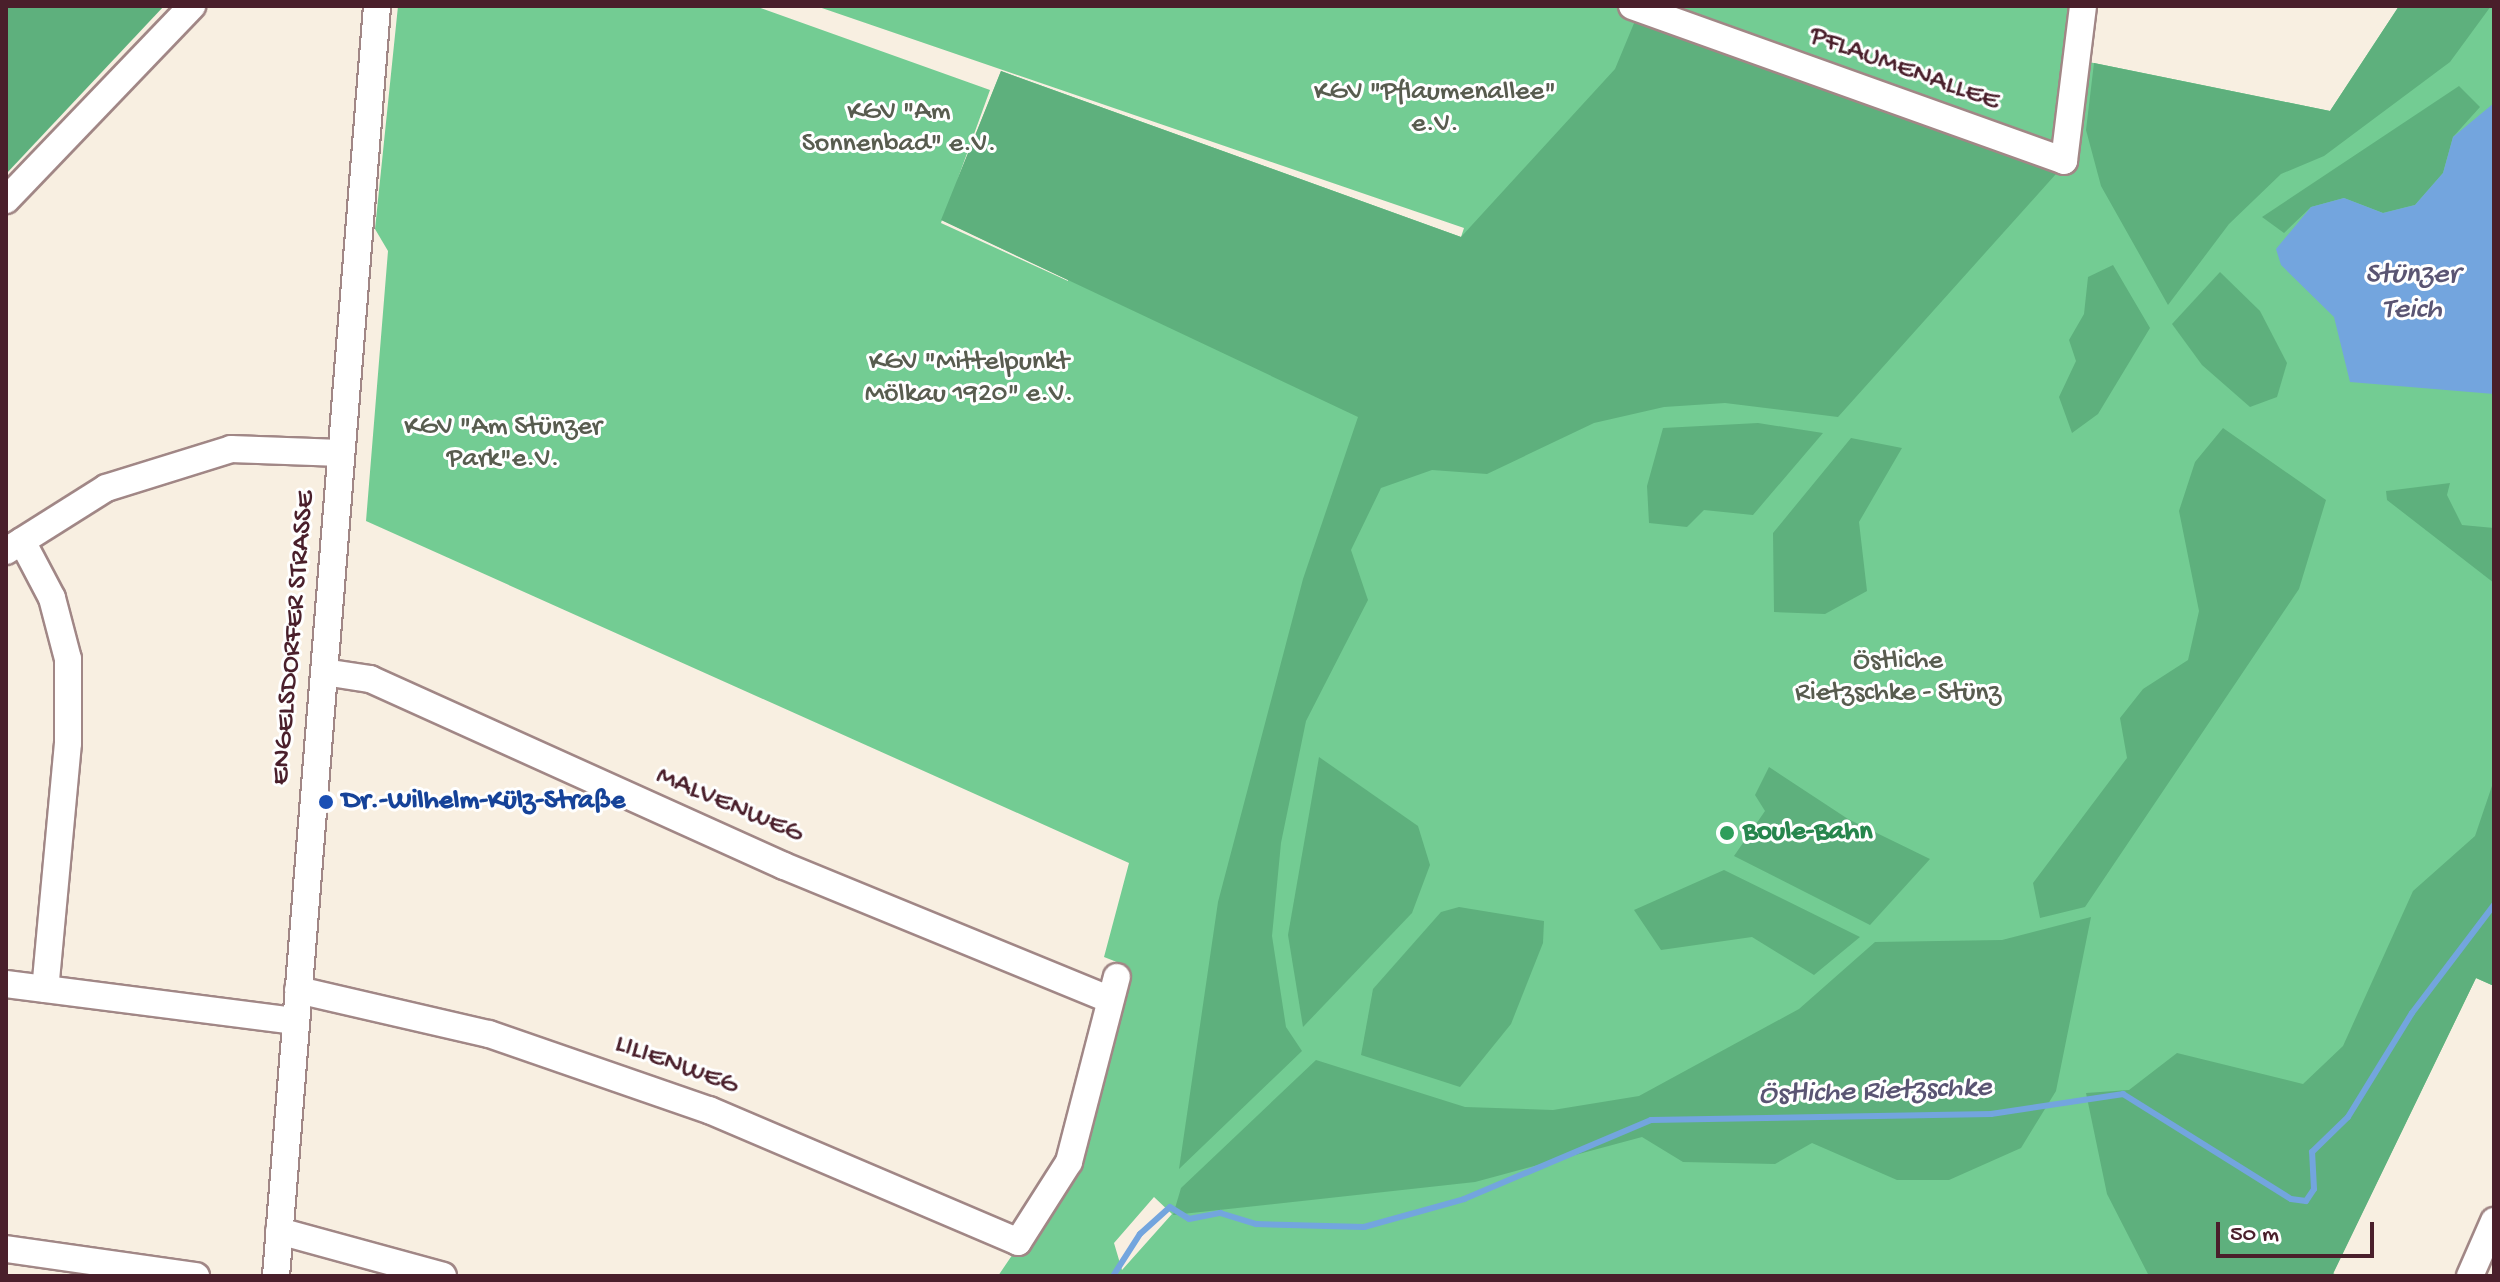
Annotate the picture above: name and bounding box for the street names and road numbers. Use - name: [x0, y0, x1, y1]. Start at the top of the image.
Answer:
- street label: PFLAUMENALLEE: [1804, 20, 2004, 120]
- street label: ENGELSDORFER STRASSE: [264, 489, 324, 787]
- street label: MALVENWEG: [650, 760, 808, 852]
- street label: LILIENWEG: [610, 1028, 742, 1104]

